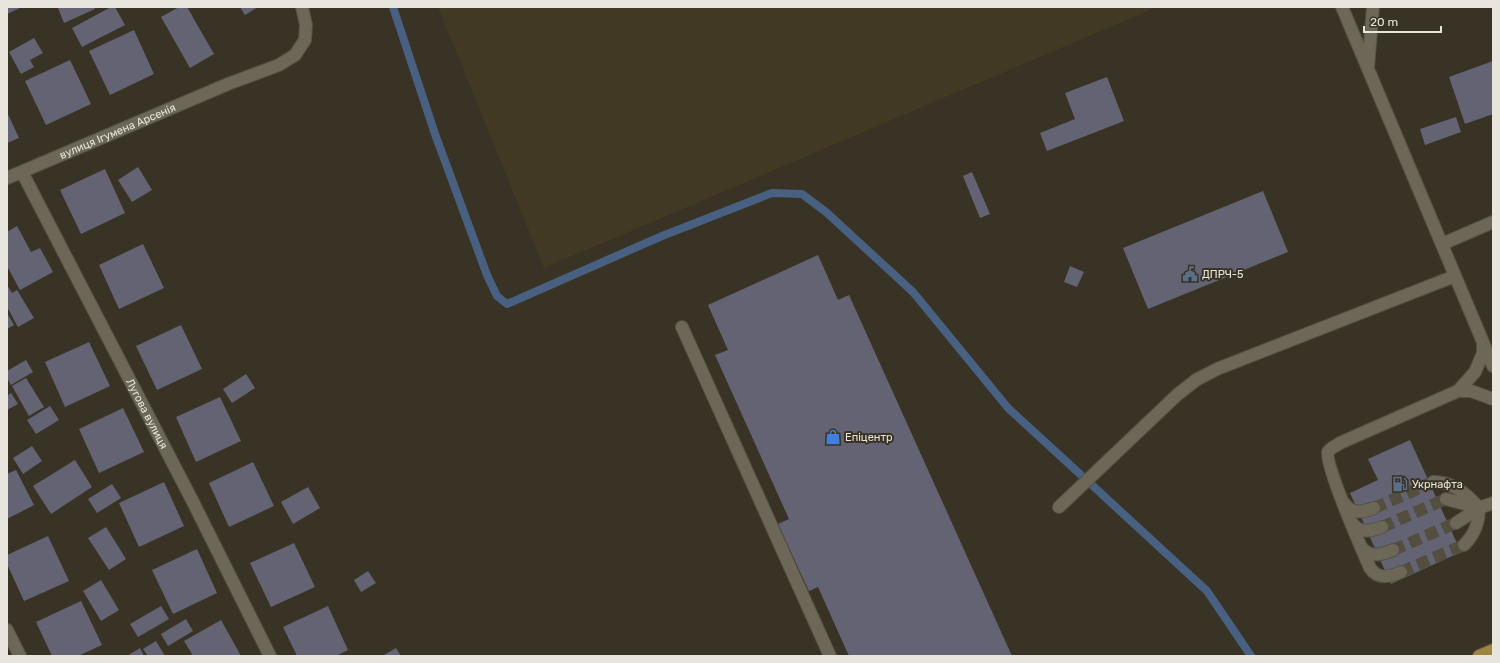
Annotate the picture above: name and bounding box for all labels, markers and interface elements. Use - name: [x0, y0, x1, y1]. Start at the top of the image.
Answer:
- scale bar: [1364, 8, 1441, 34]
- text: 20 m: [1370, 15, 1398, 29]
- street label: вулиця Ігумена Арсенія: [58, 101, 178, 162]
- public building icon: ДПРЧ-5: [1181, 265, 1199, 283]
- place label: ДПРЧ-5: [1202, 268, 1244, 281]
- street label: Лугова вулиця: [123, 376, 170, 451]
- shop icon: Епіцентр: [824, 428, 842, 446]
- place label: Епіцентр: [845, 431, 893, 444]
- fuel station icon: Укрнафта: [1391, 475, 1409, 493]
- place label: Укрнафта: [1412, 478, 1463, 491]

